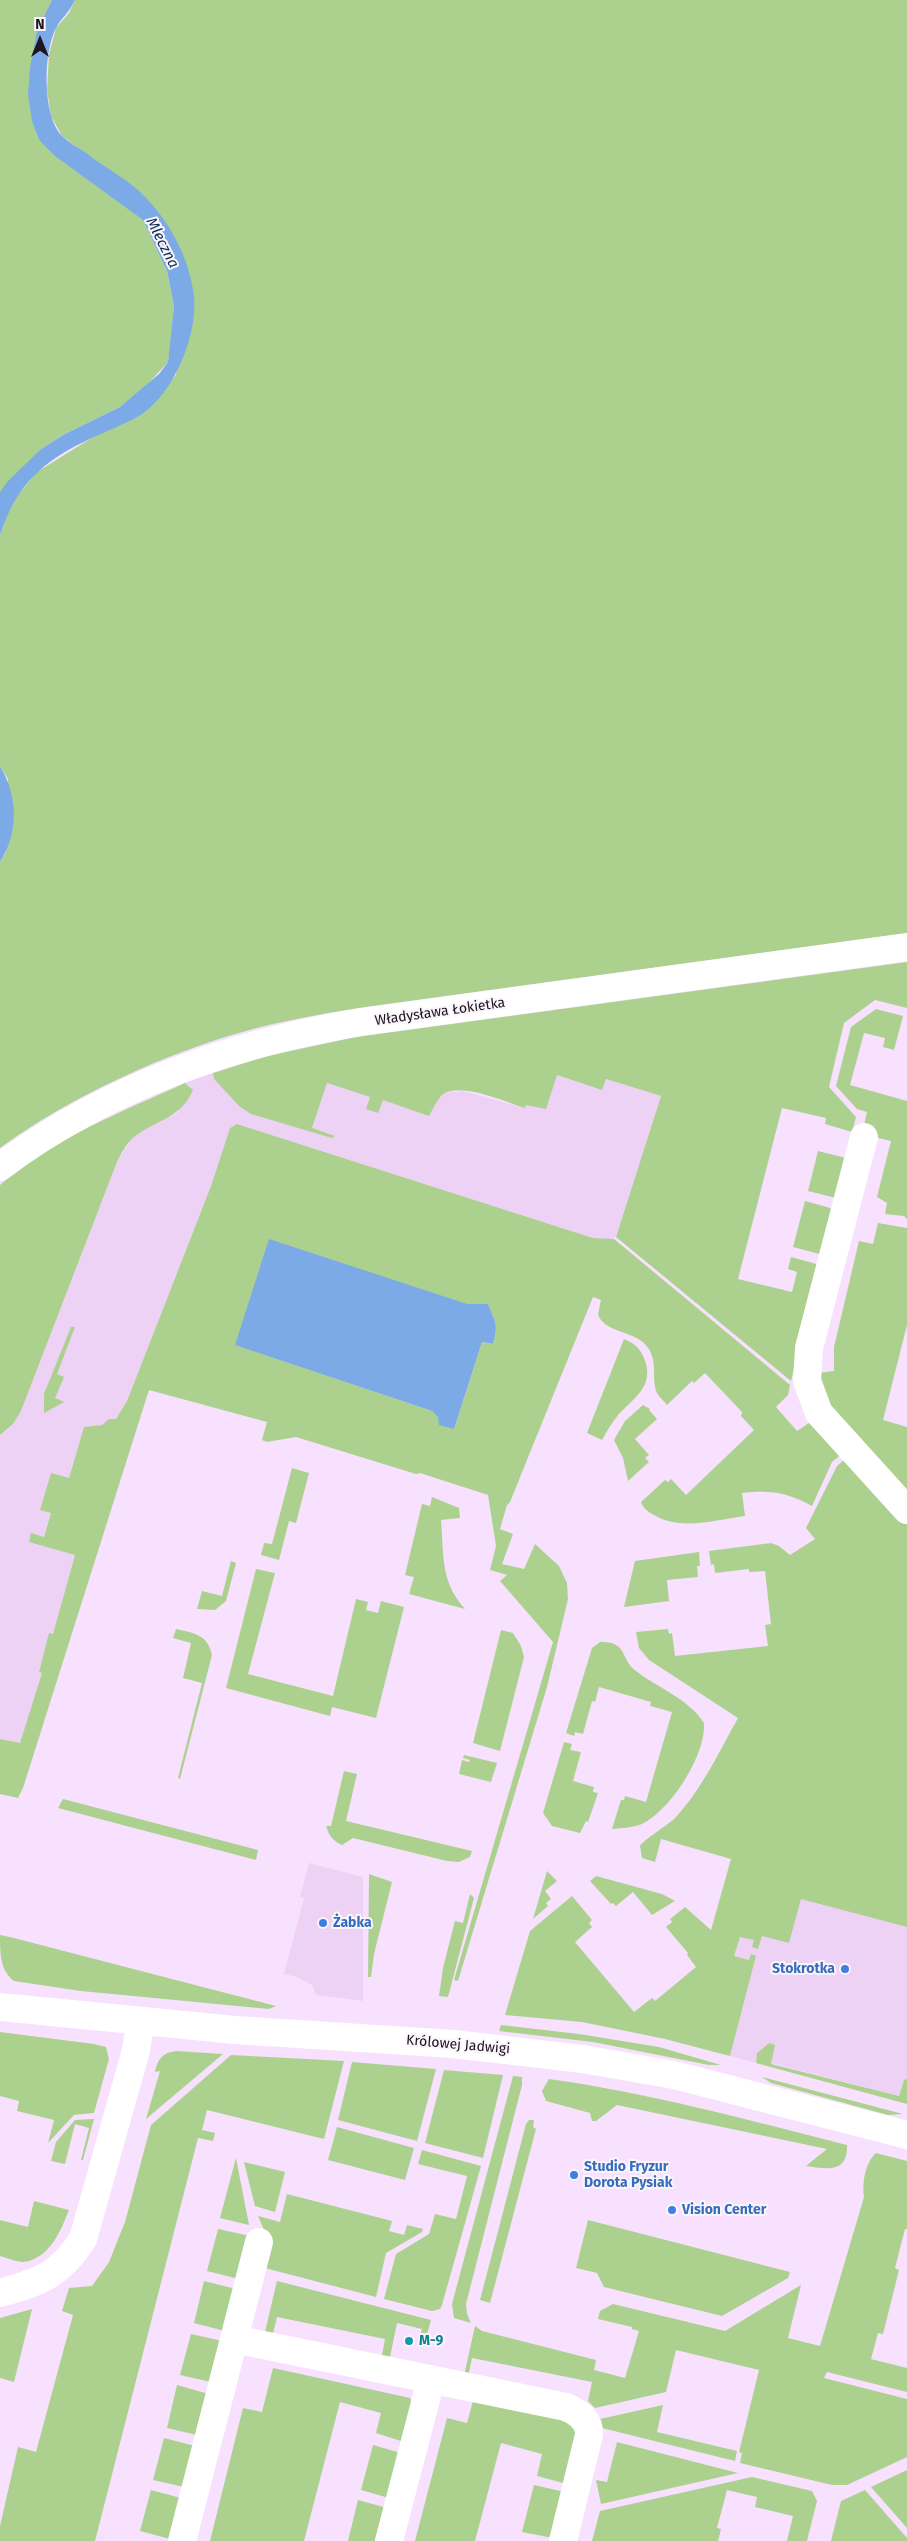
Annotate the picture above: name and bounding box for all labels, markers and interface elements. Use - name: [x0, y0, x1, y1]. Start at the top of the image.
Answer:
- north arrow: [15, 15, 65, 65]
- text: N: [35, 16, 45, 33]
- water label: Mleczna: [142, 215, 182, 271]
- street label: Władysława Łokietka: [374, 995, 506, 1029]
- place label: Żabka: [333, 1915, 372, 1931]
- marker: Żabka: [317, 1917, 329, 1929]
- place label: Stokrotka: [772, 1961, 835, 1977]
- marker: Stokrotka: [839, 1963, 851, 1975]
- street label: Królowej Jadwigi: [405, 2032, 511, 2058]
- place label: Studio Fryzur Dorota Pysiak: [584, 2159, 672, 2192]
- marker: Studio Fryzur Dorota Pysiak: [568, 2169, 580, 2181]
- place label: Vision Center: [682, 2202, 766, 2218]
- marker: Vision Center: [666, 2204, 678, 2216]
- place label: M-9: [419, 2333, 443, 2349]
- marker: M-9: [403, 2335, 415, 2347]

